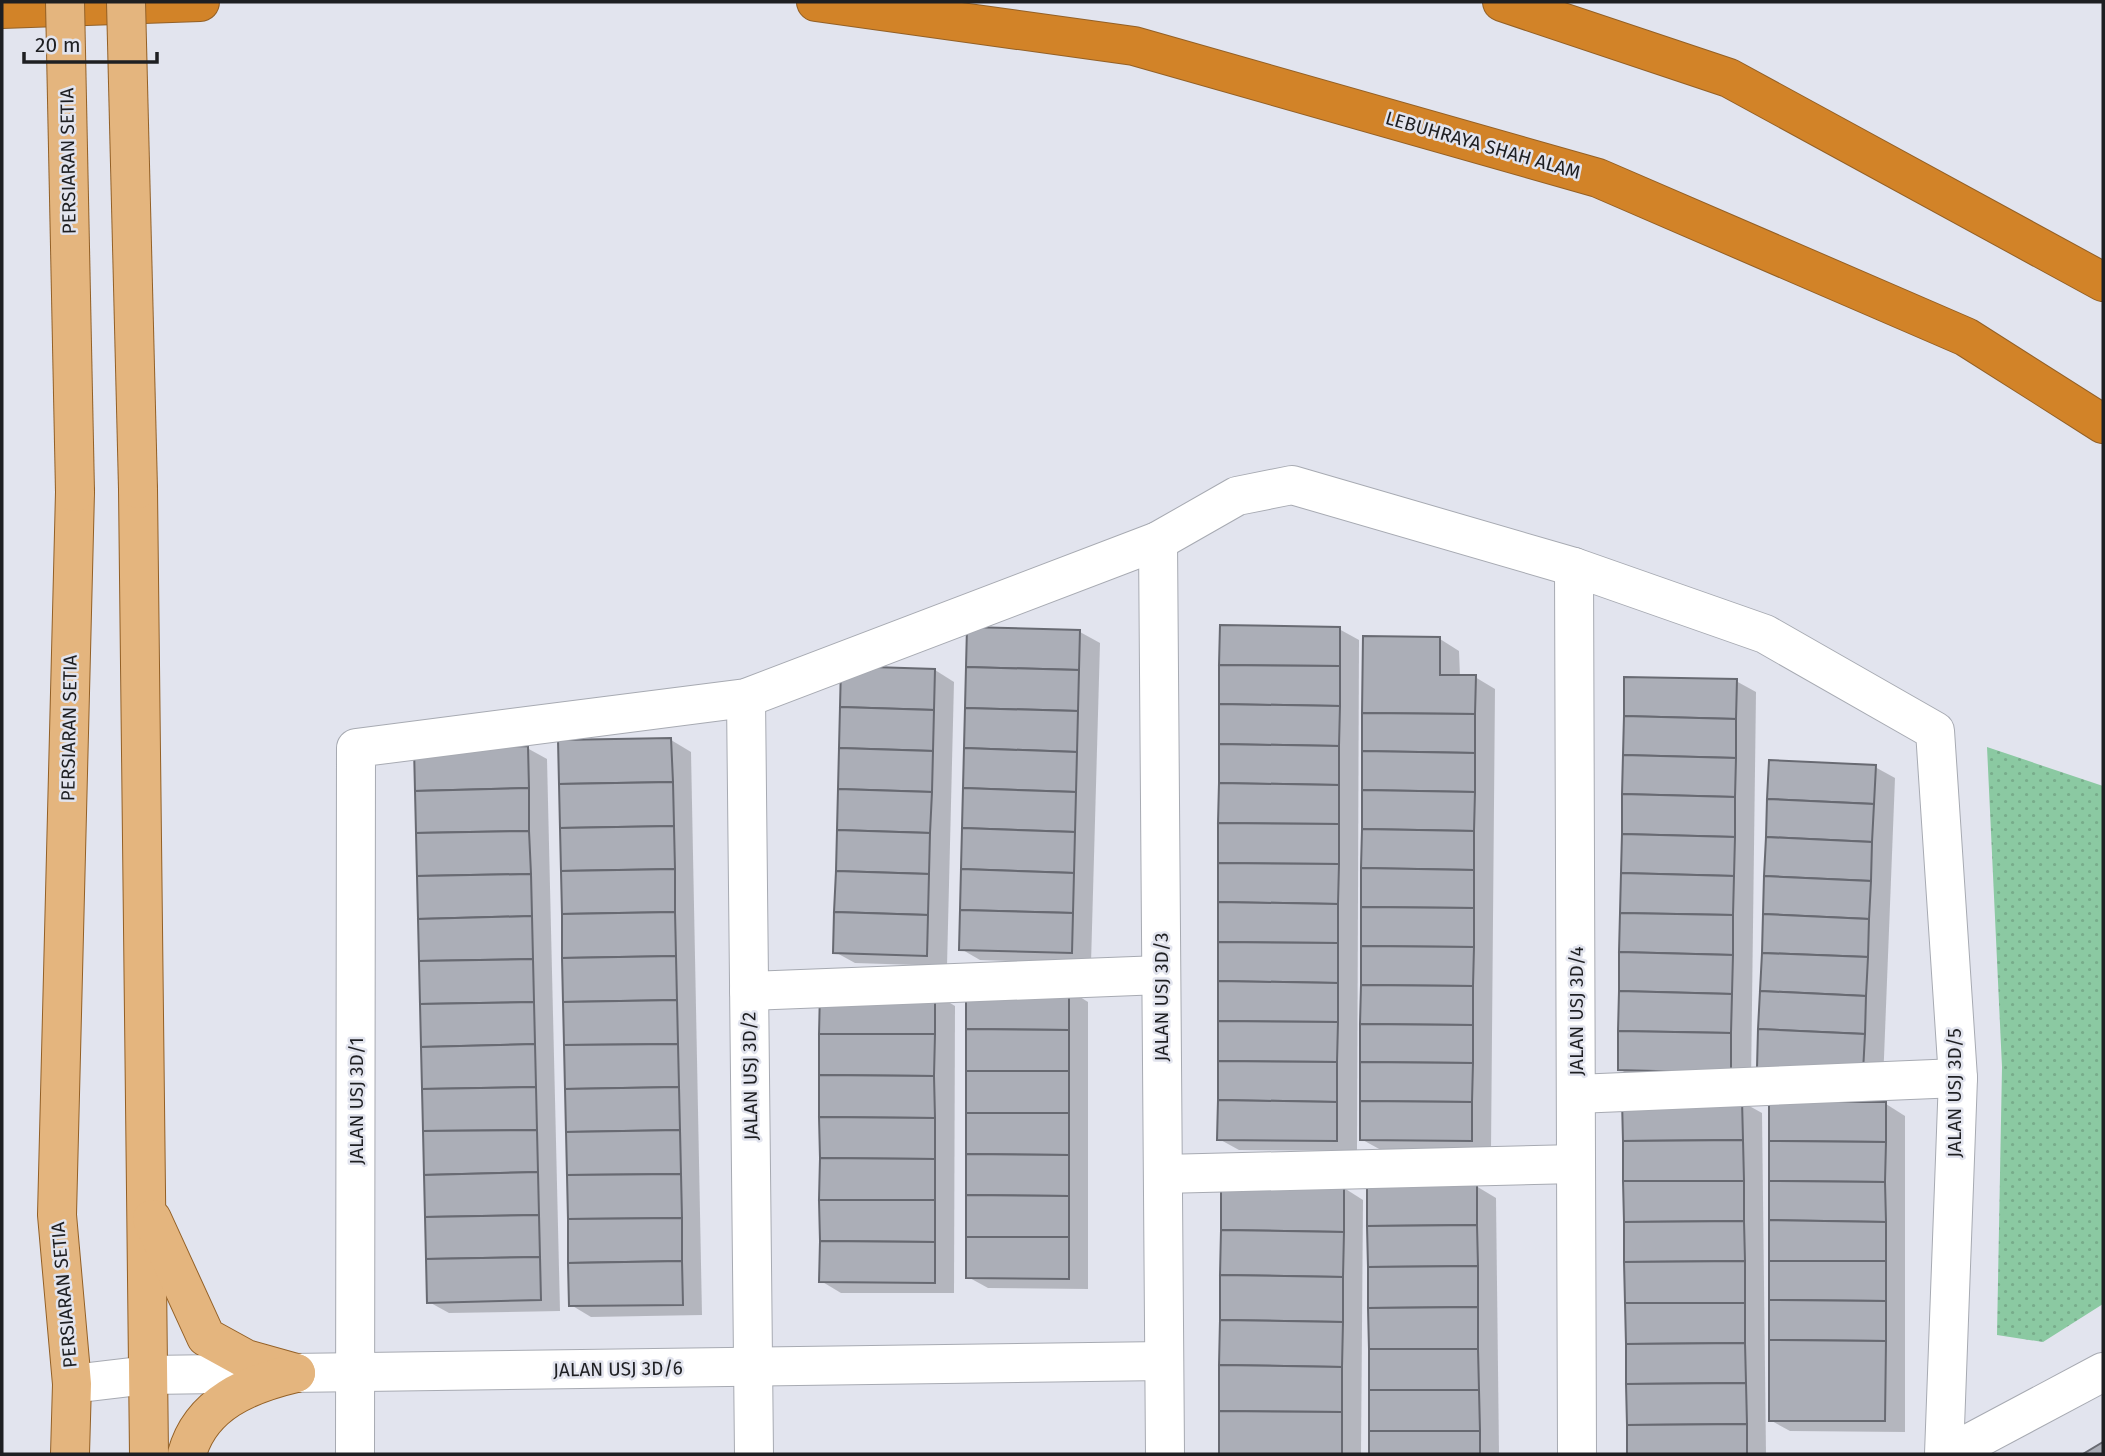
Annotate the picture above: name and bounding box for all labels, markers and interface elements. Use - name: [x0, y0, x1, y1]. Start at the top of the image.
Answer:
- scale bar: [24, 21, 158, 65]
- text: 20 m: [35, 32, 81, 58]
- street label: PERSIARAN SETIA: [55, 87, 81, 235]
- street label: LEBUHRAYA SHAH ALAM: [1383, 106, 1583, 184]
- street label: PERSIARAN SETIA: [56, 654, 82, 802]
- street label: JALAN USJ 3D/3: [1150, 932, 1173, 1062]
- street label: JALAN USJ 3D/4: [1565, 946, 1588, 1076]
- street label: JALAN USJ 3D/2: [737, 1011, 763, 1141]
- street label: JALAN USJ 3D/5: [1943, 1028, 1966, 1158]
- street label: JALAN USJ 3D/1: [345, 1037, 368, 1165]
- street label: PERSIARAN SETIA: [46, 1221, 82, 1369]
- street label: JALAN USJ 3D/6: [553, 1356, 683, 1382]

